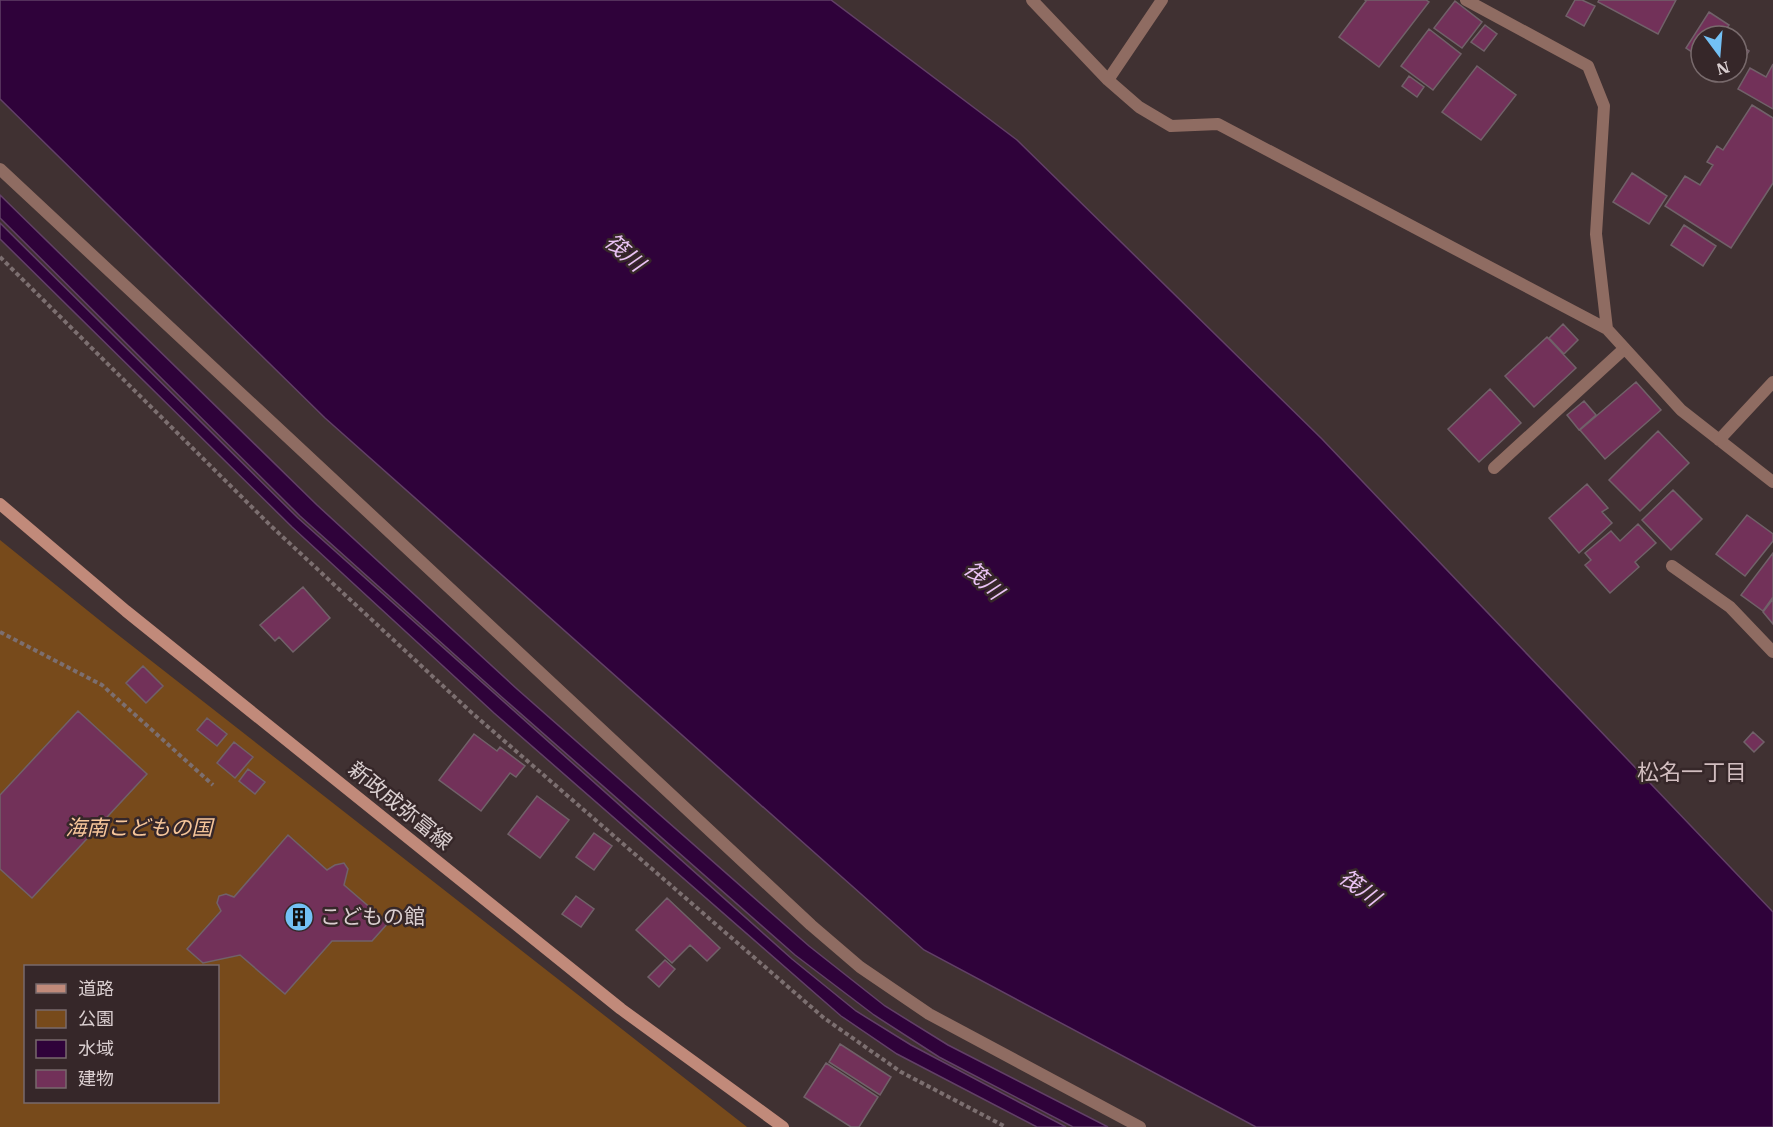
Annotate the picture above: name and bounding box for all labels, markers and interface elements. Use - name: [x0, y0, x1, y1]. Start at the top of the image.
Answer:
- north arrow: [1689, 24, 1749, 84]
- text: N: [1714, 57, 1732, 80]
- water label: 筏川: [599, 226, 653, 278]
- water label: 筏川: [958, 554, 1012, 607]
- street label: 新政成弥富線: [343, 755, 458, 856]
- district label: 松名一丁目: [1637, 757, 1747, 786]
- park label: 海南こどもの国: [66, 813, 215, 841]
- water label: 筏川: [1334, 862, 1388, 913]
- building icon: こどもの館: [283, 901, 315, 933]
- place label: こどもの館: [320, 902, 425, 930]
- legend: [24, 965, 219, 1103]
- text: 道路: [78, 977, 114, 1000]
- text: 公園: [78, 1007, 114, 1030]
- text: 水域: [78, 1037, 114, 1060]
- text: 建物: [78, 1067, 114, 1090]

